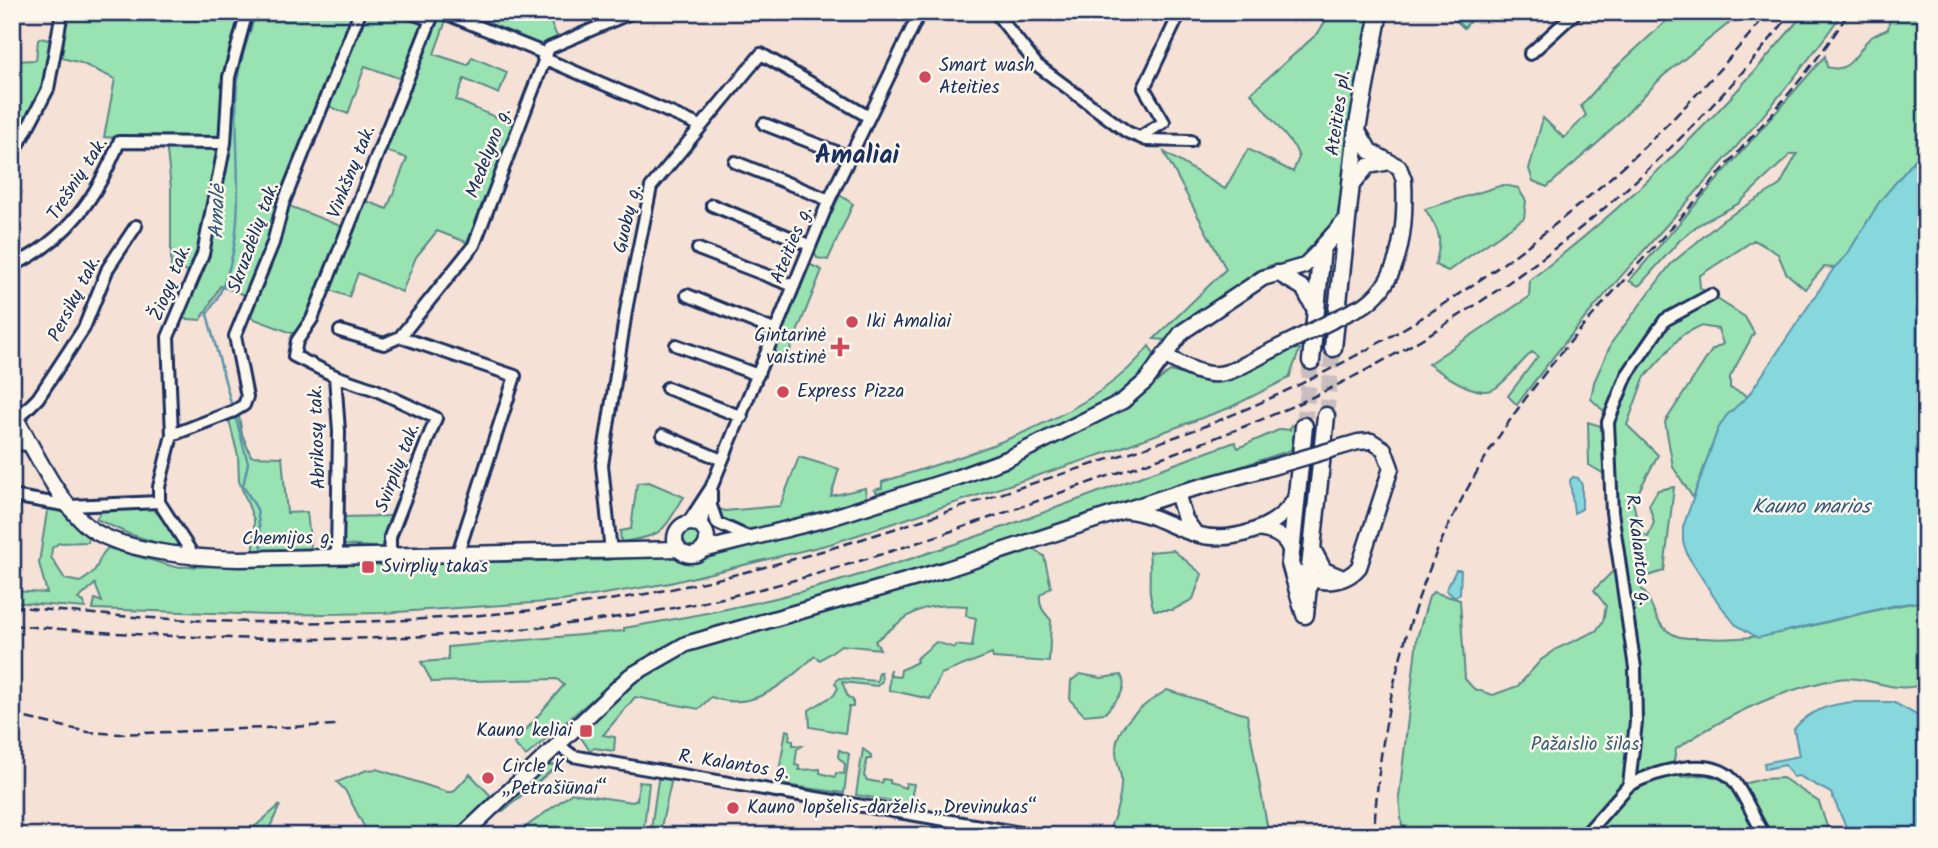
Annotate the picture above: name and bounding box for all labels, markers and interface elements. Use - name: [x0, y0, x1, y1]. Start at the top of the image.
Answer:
- place label: Smart wash Ateities: [939, 51, 1034, 103]
- street label: Ateities pl.: [1318, 68, 1360, 158]
- marker: Smart wash Ateities: [917, 69, 933, 85]
- street label: Medelyno g.: [458, 103, 520, 203]
- street label: Vinkšnų tak.: [320, 121, 384, 223]
- street label: Trešnių tak.: [40, 131, 116, 227]
- district label: Amaliai: [815, 135, 901, 177]
- street label: Skruzdėlių tak.: [220, 178, 288, 298]
- water label: Amalė: [201, 182, 236, 239]
- street label: Guobų g.: [606, 182, 650, 256]
- street label: Ateities g.: [763, 202, 821, 288]
- street label: Žiogų tak.: [142, 240, 200, 326]
- street label: Persikų tak.: [41, 251, 109, 347]
- place label: Iki Amaliai: [866, 307, 953, 337]
- marker: Iki Amaliai: [844, 314, 860, 330]
- place label: Gintarinė vaistinė: [754, 321, 827, 373]
- marker: Gintarinė vaistinė: [832, 339, 848, 355]
- place label: Express Pizza: [797, 377, 904, 407]
- street label: Abrikosų tak.: [301, 384, 335, 490]
- marker: Express Pizza: [775, 384, 791, 400]
- street label: Svirplių tak.: [367, 419, 429, 517]
- water label: Kauno marios: [1752, 491, 1872, 524]
- street label: R. Kalantos g.: [1616, 492, 1660, 608]
- street label: Chemijos g.: [242, 523, 334, 555]
- place label: Svirplių takas: [382, 552, 488, 582]
- marker: Svirplių takas: [360, 559, 376, 575]
- place label: Kauno keliai: [476, 716, 573, 746]
- marker: Kauno keliai: [578, 723, 594, 739]
- park label: Pažaislio šilas: [1531, 730, 1639, 760]
- street label: R. Kalantos g.: [676, 741, 792, 789]
- place label: Circle K „Petrašiūnai“: [502, 752, 607, 804]
- marker: Circle K „Petrašiūnai“: [480, 770, 496, 786]
- place label: Kauno lopšelis-darželis „Drevinukas“: [747, 793, 1037, 823]
- marker: Kauno lopšelis-darželis „Drevinukas“: [725, 800, 741, 816]

